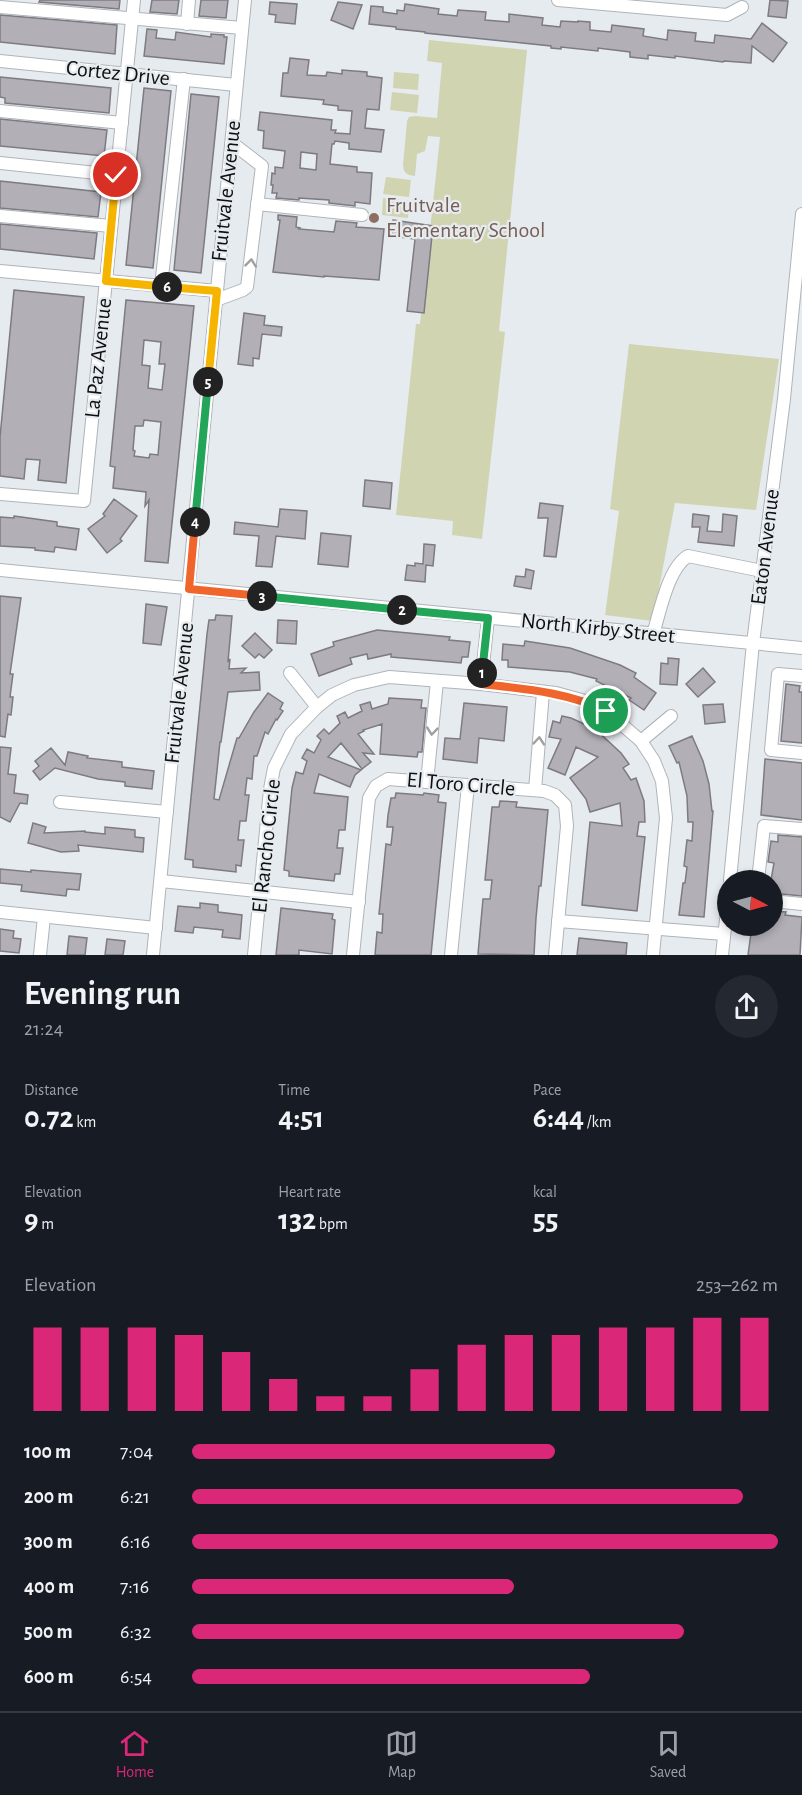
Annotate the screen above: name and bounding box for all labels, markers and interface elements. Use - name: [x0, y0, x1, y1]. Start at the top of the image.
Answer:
- street label: Cortez Drive: [65, 57, 171, 89]
- street label: Fruitvale Avenue: [208, 119, 244, 263]
- pin: [90, 149, 141, 200]
- icon: check: [99, 158, 132, 191]
- place label: Fruitvale Elementary School: [386, 194, 546, 241]
- marker: Fruitvale Elementary School: [367, 211, 381, 225]
- one-way arrow: [244, 259, 257, 268]
- pin: 6: [152, 272, 182, 302]
- text: 6: [163, 279, 171, 295]
- street label: La Paz Avenue: [81, 297, 115, 419]
- pin: 5: [193, 367, 223, 397]
- text: 5: [205, 374, 211, 390]
- street label: Eaton Avenue: [747, 488, 783, 606]
- pin: 4: [180, 507, 210, 537]
- text: 4: [191, 514, 199, 530]
- pin: 3: [247, 581, 277, 611]
- text: 3: [259, 588, 265, 604]
- pin: 2: [387, 595, 417, 625]
- text: 2: [398, 602, 406, 618]
- street label: North Kirby Street: [520, 609, 676, 647]
- street label: Fruitvale Avenue: [161, 621, 197, 765]
- pin: 1: [467, 658, 497, 688]
- text: 1: [479, 665, 485, 681]
- pin: [580, 685, 631, 736]
- icon: arrive: [589, 694, 622, 727]
- one-way arrow: [426, 727, 439, 736]
- one-way arrow: [532, 736, 545, 746]
- street label: El Toro Circle: [406, 768, 516, 800]
- street label: El Rancho Circle: [248, 778, 284, 914]
- north arrow: [717, 870, 783, 936]
- map controls: [717, 870, 783, 936]
- button: share: [715, 975, 778, 1038]
- text: Evening run: [24, 978, 181, 1011]
- text: 21:24: [24, 1019, 63, 1039]
- text: Distance: [24, 1082, 78, 1098]
- text: Time: [278, 1082, 310, 1098]
- text: Pace: [533, 1082, 561, 1098]
- text: 0.72: [24, 1103, 74, 1133]
- text: 4:51: [278, 1103, 324, 1133]
- text: 6:44: [533, 1103, 584, 1133]
- text: km: [74, 1114, 96, 1130]
- text: /km: [584, 1114, 612, 1130]
- text: Elevation: [24, 1184, 82, 1200]
- text: Heart rate: [278, 1184, 341, 1200]
- text: kcal: [533, 1184, 557, 1200]
- text: 9: [24, 1205, 39, 1235]
- text: 132: [278, 1205, 316, 1235]
- text: 55: [533, 1205, 559, 1235]
- text: m: [39, 1216, 54, 1232]
- text: bpm: [316, 1216, 348, 1232]
- text: Elevation: [24, 1275, 96, 1295]
- text: 253–262 m: [696, 1275, 778, 1295]
- text: 100 m: [24, 1442, 71, 1462]
- text: 7:04: [120, 1442, 153, 1462]
- text: 200 m: [24, 1487, 73, 1507]
- text: 6:21: [120, 1487, 150, 1507]
- text: 300 m: [24, 1532, 73, 1552]
- text: 6:16: [120, 1532, 150, 1552]
- text: 400 m: [24, 1577, 74, 1597]
- text: 7:16: [120, 1577, 149, 1597]
- text: 500 m: [24, 1622, 73, 1642]
- text: 6:32: [120, 1622, 151, 1642]
- text: 600 m: [24, 1667, 74, 1687]
- text: 6:54: [120, 1667, 152, 1687]
- tab: Home: [116, 1727, 154, 1782]
- tab: Map: [385, 1727, 418, 1782]
- tab: Saved: [650, 1727, 686, 1782]

